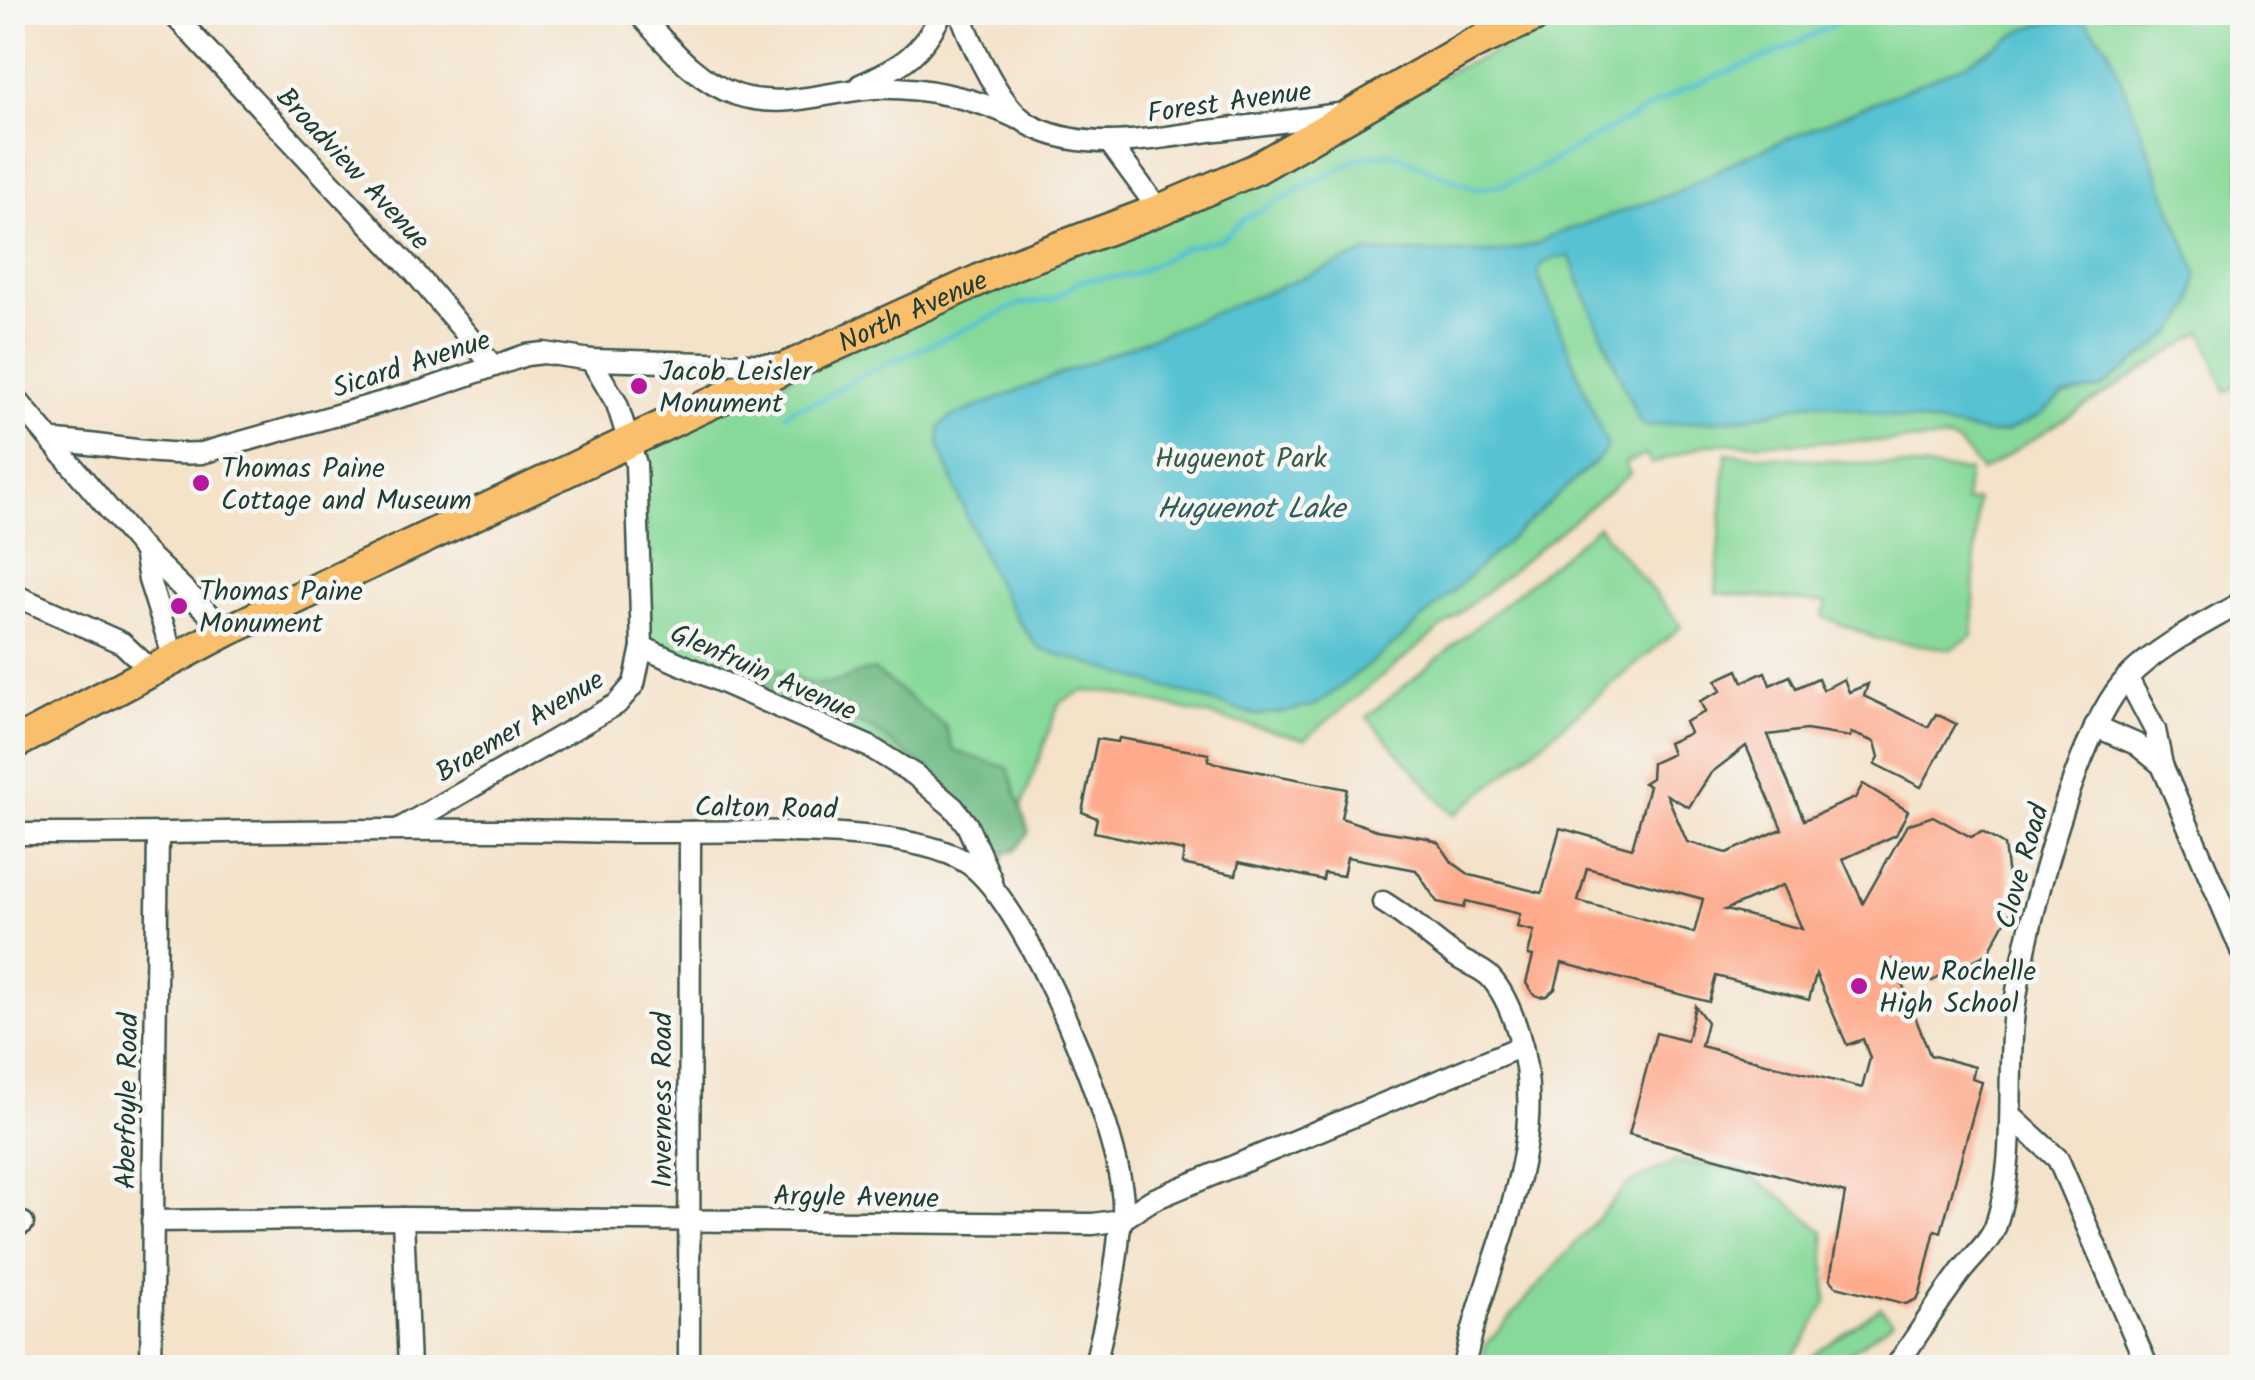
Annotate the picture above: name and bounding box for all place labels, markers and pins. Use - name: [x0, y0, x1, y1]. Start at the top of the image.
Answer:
- place label: Jacob Leisler Monument: [659, 350, 813, 427]
- marker: Jacob Leisler Monument: [628, 375, 650, 397]
- place label: Thomas Paine Cottage and Museum: [221, 447, 472, 524]
- marker: Thomas Paine Cottage and Museum: [190, 472, 212, 494]
- place label: Thomas Paine Monument: [199, 570, 363, 647]
- marker: Thomas Paine Monument: [168, 595, 190, 617]
- place label: New Rochelle High School: [1879, 950, 2036, 1027]
- marker: New Rochelle High School: [1848, 975, 1870, 997]

